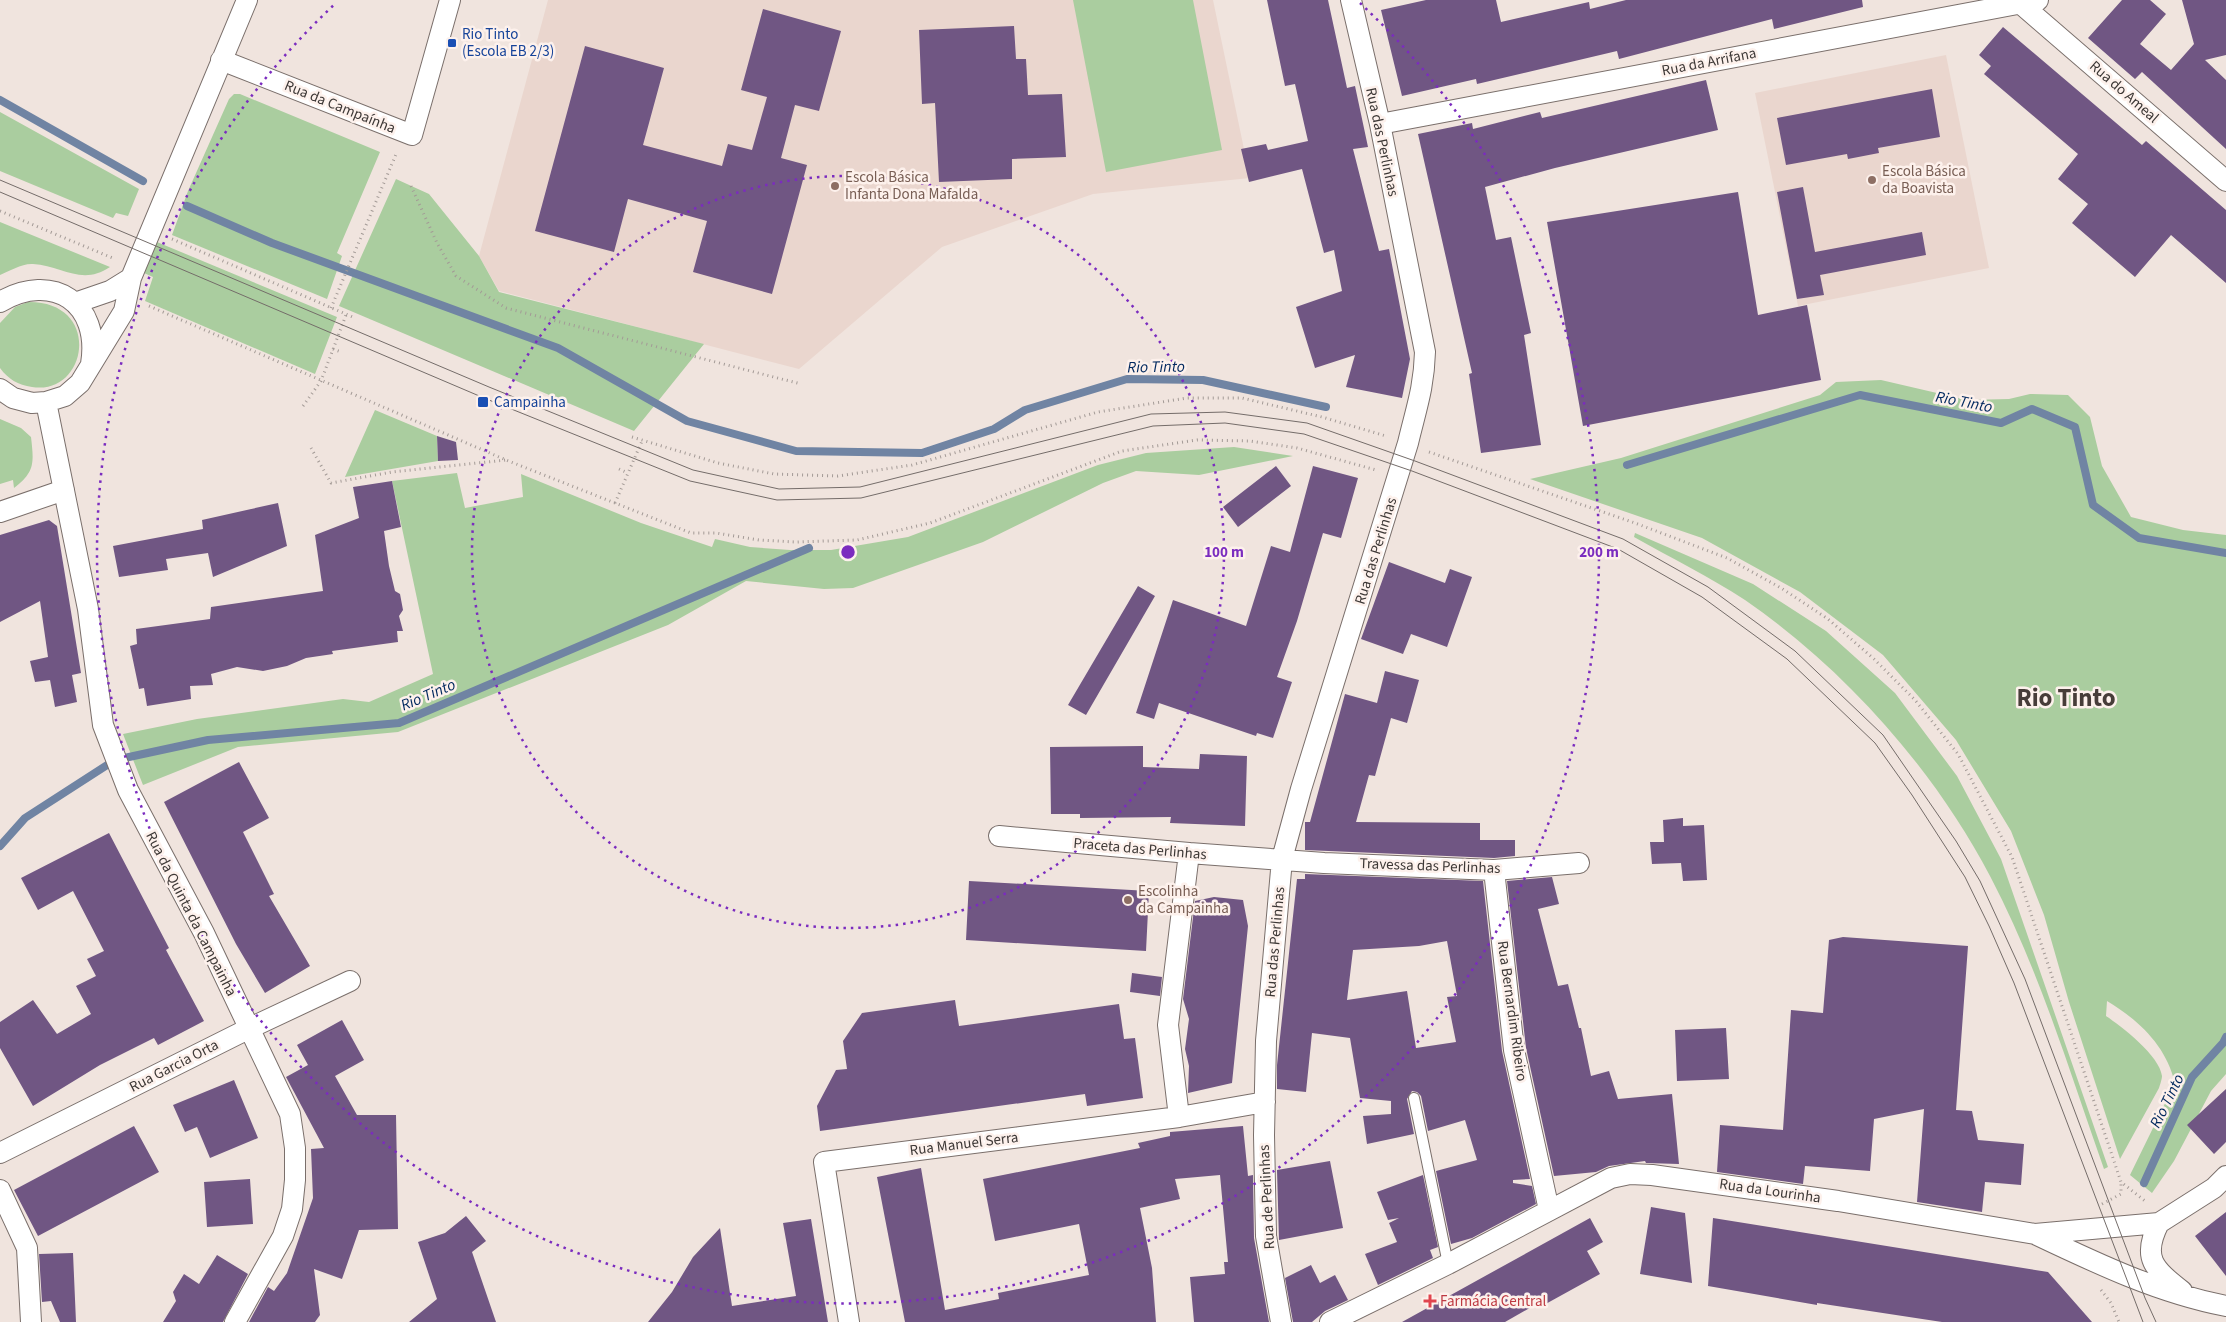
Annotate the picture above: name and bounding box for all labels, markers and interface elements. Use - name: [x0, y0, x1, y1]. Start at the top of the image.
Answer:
- place label: Rio Tinto (Escola EB 2/3): [462, 24, 554, 62]
- marker: Rio Tinto (Escola EB 2/3): [446, 37, 458, 49]
- street label: Rua da Arrifana: [1660, 43, 1758, 81]
- street label: Rua do Ameal: [2085, 56, 2163, 128]
- street label: Rua da Campaínha: [281, 75, 399, 139]
- street label: Rua das Perlinhas: [1360, 86, 1404, 198]
- place label: Escola Básica da Boavista: [1882, 161, 1966, 199]
- place label: Escola Básica Infanta Dona Mafalda: [845, 167, 978, 205]
- marker: Escola Básica da Boavista: [1866, 174, 1878, 186]
- marker: Escola Básica Infanta Dona Mafalda: [829, 180, 841, 192]
- water label: Rio Tinto: [1127, 355, 1185, 379]
- water label: Rio Tinto: [1934, 386, 1994, 418]
- place label: Campainha: [494, 392, 566, 413]
- marker: Campainha: [476, 395, 490, 409]
- street label: Rua das Perlinhas: [1350, 495, 1402, 607]
- text: 100 m: [1204, 542, 1244, 563]
- text: 200 m: [1579, 542, 1619, 563]
- centre of rings: [839, 543, 857, 561]
- water label: Rio Tinto: [397, 674, 459, 716]
- district label: Rio Tinto: [2016, 680, 2116, 716]
- street label: Rua da Quinta da Campainha: [140, 828, 242, 1000]
- street label: Praceta das Perlinhas: [1072, 833, 1208, 865]
- street label: Travessa das Perlinhas: [1359, 853, 1501, 879]
- place label: Escolinha da Campainha: [1138, 881, 1229, 919]
- street label: Rua das Perlinhas: [1260, 886, 1290, 998]
- marker: Escolinha da Campainha: [1122, 894, 1134, 906]
- street label: Rua Bernardim Ribeiro: [1492, 939, 1532, 1083]
- street label: Rua Garcia Orta: [126, 1034, 222, 1098]
- water label: Rio Tinto: [2144, 1070, 2190, 1132]
- street label: Rua Manuel Serra: [908, 1127, 1020, 1161]
- street label: Rua de Perlinhas: [1254, 1144, 1280, 1250]
- street label: Rua da Lourinha: [1718, 1173, 1822, 1209]
- place label: Farmácia Central: [1440, 1291, 1546, 1312]
- marker: Farmácia Central: [1424, 1295, 1436, 1307]

